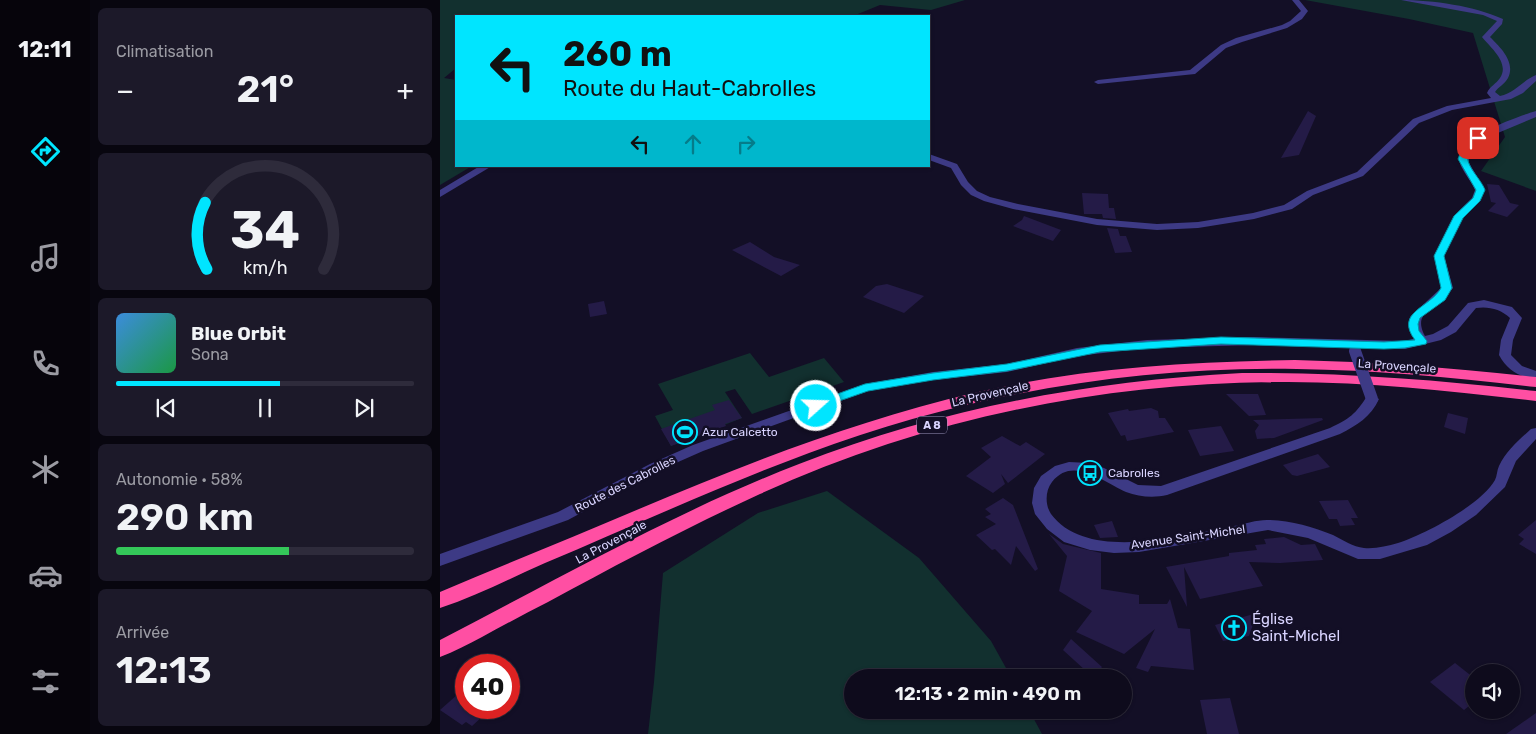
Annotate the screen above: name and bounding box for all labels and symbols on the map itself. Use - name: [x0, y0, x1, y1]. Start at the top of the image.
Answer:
- pin: [1457, 117, 1499, 159]
- street label: La Provençale: [1357, 356, 1437, 376]
- street label: La Provençale: [950, 378, 1030, 410]
- position arrow: [789, 379, 841, 431]
- road number: A 8: [917, 416, 947, 434]
- sports icon: Azur Calcetto: [672, 419, 698, 445]
- place label: Azur Calcetto: [702, 425, 778, 439]
- street label: Route des Cabrolles: [572, 453, 678, 515]
- bus stop icon: Cabrolles: [1077, 460, 1103, 486]
- place label: Cabrolles: [1108, 466, 1160, 480]
- street label: La Provençale: [573, 517, 649, 567]
- street label: Avenue Saint-Michel: [1130, 522, 1246, 552]
- place label: Église Saint-Michel: [1252, 610, 1340, 645]
- church icon: Église Saint-Michel: [1221, 615, 1247, 641]
- speed limit sign: 40: [455, 654, 520, 719]

